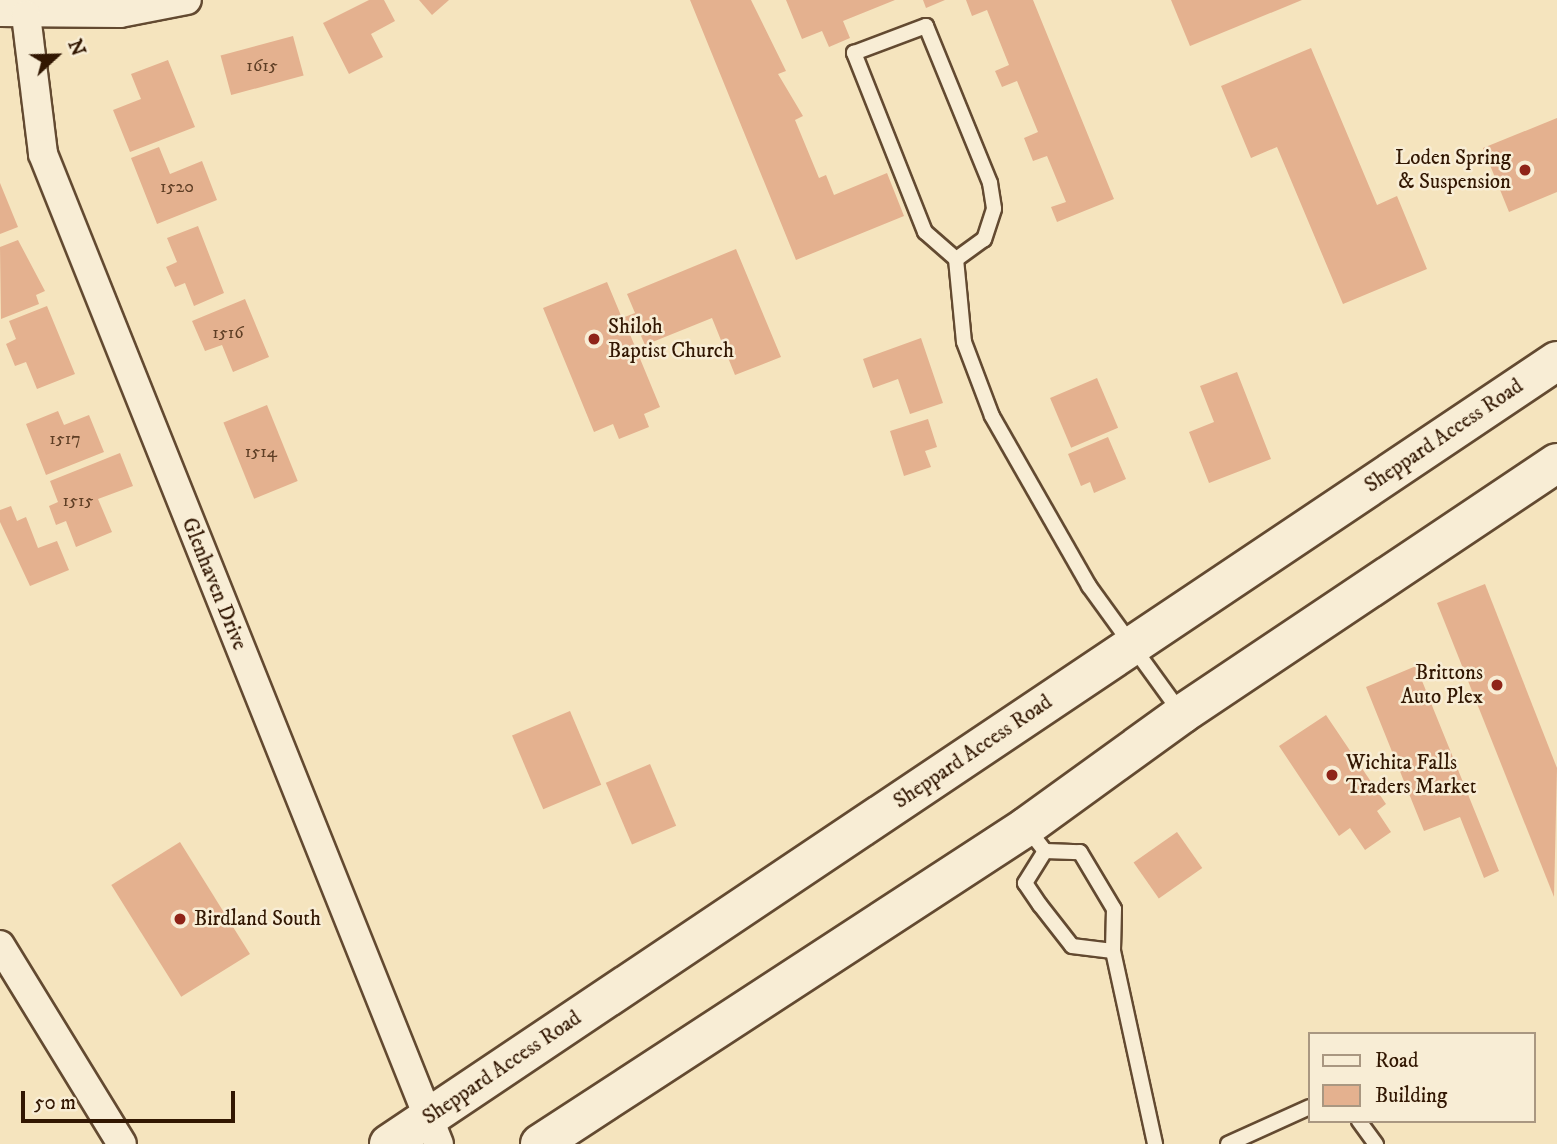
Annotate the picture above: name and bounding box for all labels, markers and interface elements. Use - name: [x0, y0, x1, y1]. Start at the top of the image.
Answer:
- north arrow: [21, 21, 91, 91]
- text: N: [62, 36, 90, 59]
- house number: 1615: [246, 55, 278, 77]
- place label: Loden Spring & Suspension: [1395, 145, 1511, 195]
- marker: Loden Spring & Suspension: [1517, 162, 1533, 178]
- house number: 1520: [160, 176, 194, 198]
- place label: Shiloh Baptist Church: [608, 314, 734, 364]
- house number: 1516: [212, 322, 244, 344]
- marker: Shiloh Baptist Church: [586, 331, 602, 347]
- street label: Sheppard Access Road: [1360, 374, 1528, 498]
- house number: 1517: [49, 428, 81, 450]
- house number: 1514: [245, 441, 277, 463]
- house number: 1515: [63, 490, 93, 512]
- street label: Glenhaven Drive: [176, 514, 252, 654]
- place label: Brittons Auto Plex: [1401, 660, 1483, 710]
- marker: Brittons Auto Plex: [1489, 677, 1505, 693]
- street label: Sheppard Access Road: [889, 690, 1057, 814]
- place label: Wichita Falls Traders Market: [1346, 750, 1476, 800]
- marker: Wichita Falls Traders Market: [1324, 767, 1340, 783]
- place label: Birdland South: [194, 906, 321, 932]
- marker: Birdland South: [172, 911, 188, 927]
- street label: Sheppard Access Road: [418, 1006, 586, 1130]
- legend: [1308, 1032, 1536, 1123]
- text: Road: [1375, 1048, 1419, 1074]
- scale bar: [24, 1078, 238, 1122]
- text: Building: [1375, 1083, 1447, 1109]
- text: 50 m: [34, 1090, 76, 1116]

